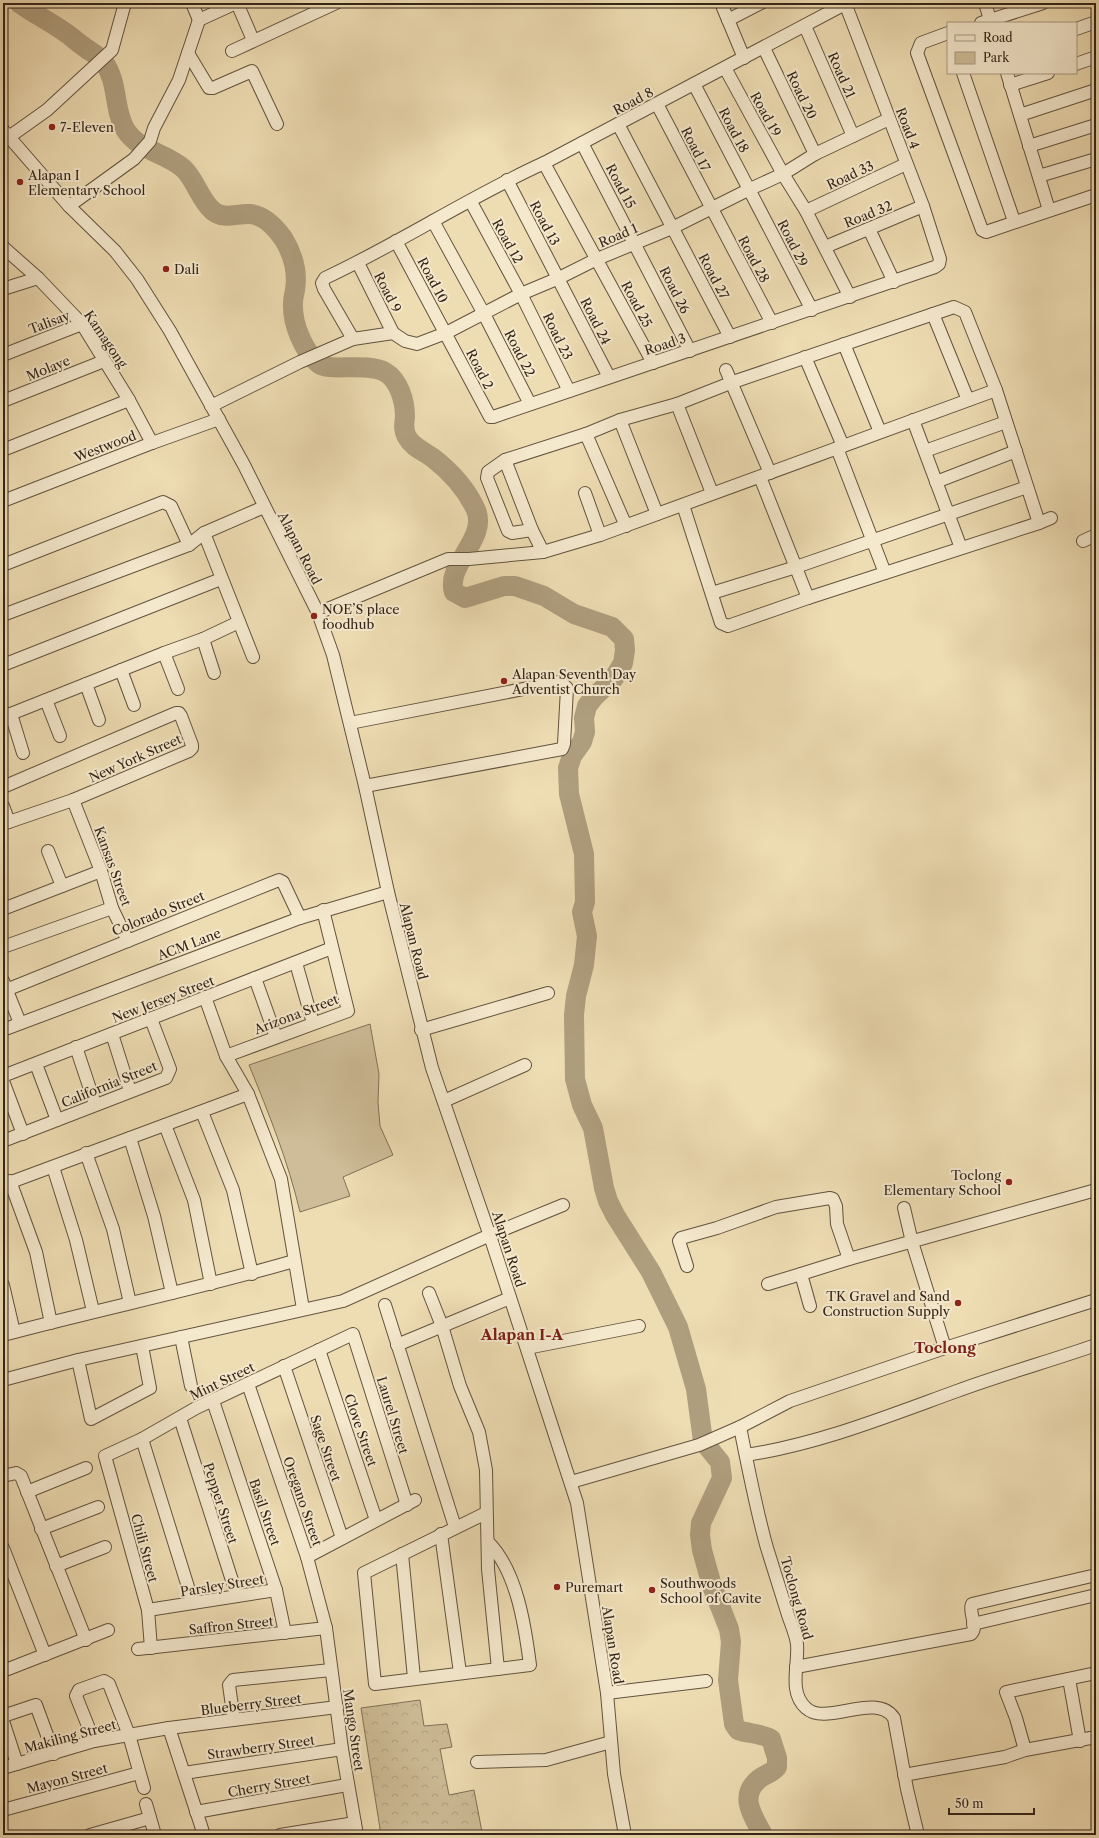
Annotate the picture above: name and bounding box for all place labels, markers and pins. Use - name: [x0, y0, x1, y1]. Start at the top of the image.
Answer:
- place label: 7-Eleven: [60, 119, 114, 135]
- marker: 7-Eleven: [47, 122, 57, 132]
- place label: Alapan I Elementary School: [27, 167, 146, 198]
- marker: Alapan I Elementary School: [15, 177, 25, 187]
- place label: Dali: [174, 261, 199, 277]
- marker: Dali: [161, 264, 171, 274]
- place label: NOE’S place foodhub: [322, 601, 400, 632]
- marker: NOE’S place foodhub: [309, 611, 319, 621]
- place label: Alapan Seventh Day Adventist Church: [511, 666, 637, 697]
- marker: Alapan Seventh Day Adventist Church: [499, 676, 509, 686]
- place label: Toclong Elementary School: [884, 1167, 1001, 1198]
- marker: Toclong Elementary School: [1004, 1177, 1014, 1187]
- place label: TK Gravel and Sand Construction Supply: [822, 1288, 951, 1319]
- marker: TK Gravel and Sand Construction Supply: [953, 1298, 963, 1308]
- place label: Southwoods School of Cavite: [660, 1575, 761, 1606]
- place label: Puremart: [565, 1579, 624, 1595]
- marker: Puremart: [552, 1582, 562, 1592]
- marker: Southwoods School of Cavite: [647, 1585, 657, 1595]

